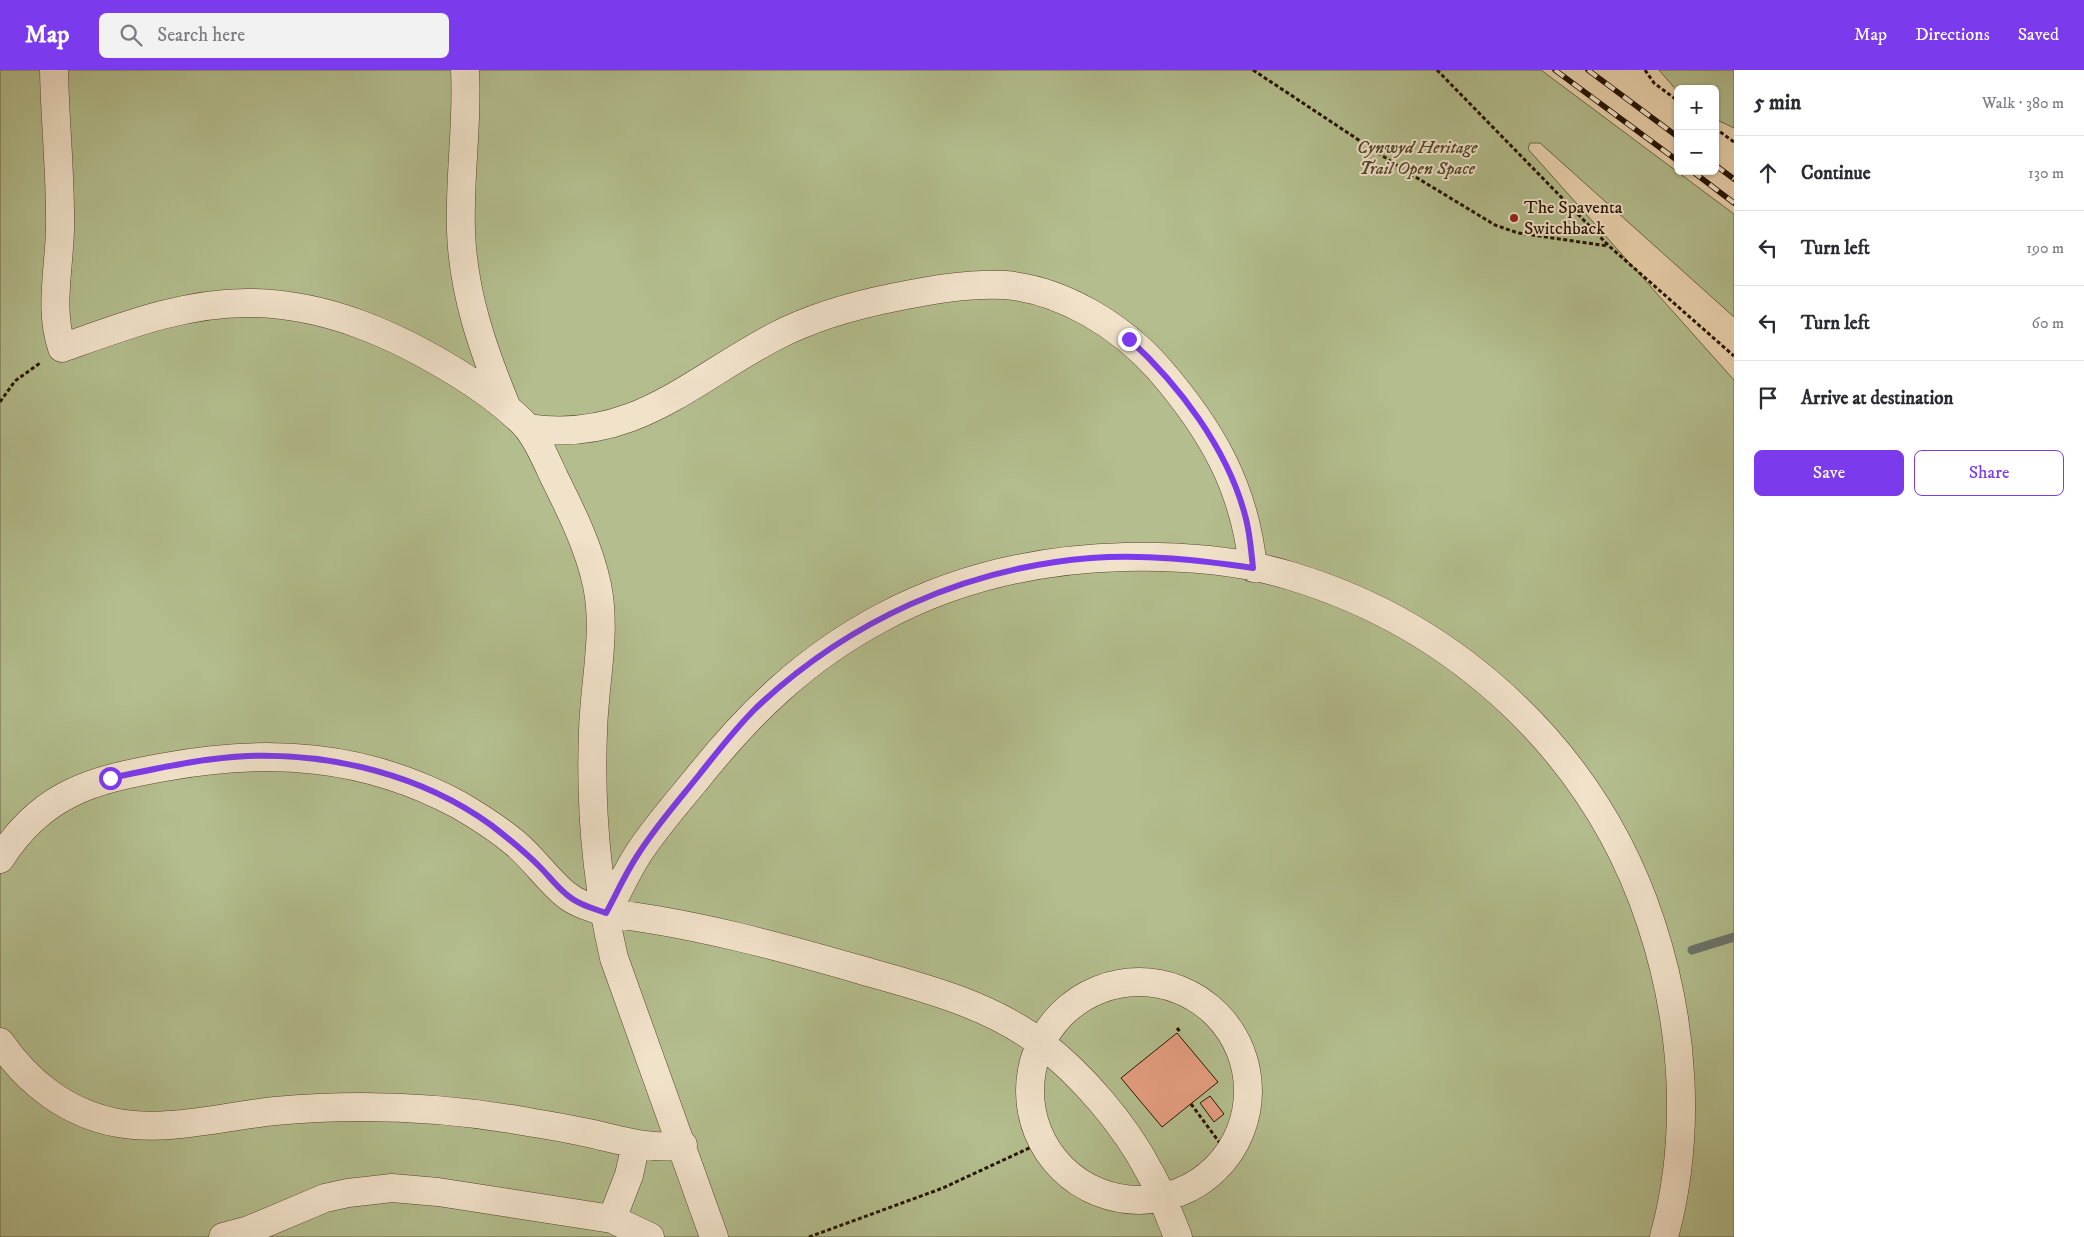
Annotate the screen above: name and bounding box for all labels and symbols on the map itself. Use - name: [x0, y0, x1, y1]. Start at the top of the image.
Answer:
- park label: Cynwyd Heritage Trail Open Space: [1357, 137, 1478, 180]
- place label: The Spaventa Switchback: [1524, 197, 1623, 240]
- marker: The Spaventa Switchback: [1508, 212, 1520, 224]
- route end: [1118, 328, 1141, 351]
- route start: [99, 767, 122, 790]

